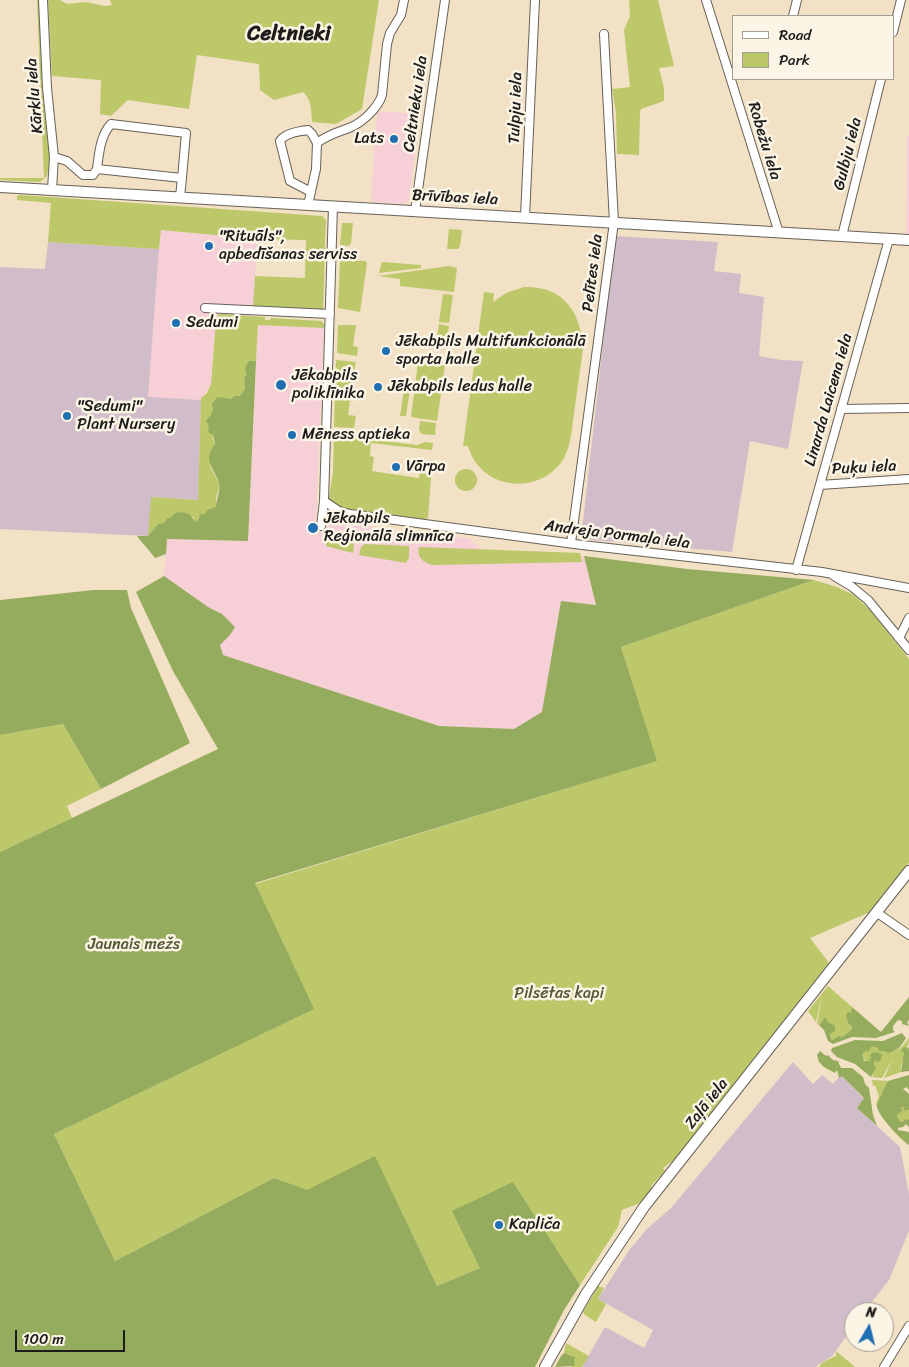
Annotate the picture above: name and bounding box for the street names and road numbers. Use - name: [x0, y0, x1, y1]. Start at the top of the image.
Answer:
- street label: Celtnieku iela: [400, 55, 432, 153]
- street label: Kārklu iela: [22, 58, 48, 134]
- street label: Tulpju iela: [505, 72, 527, 144]
- street label: Robežu iela: [743, 100, 785, 182]
- street label: Gulbju iela: [830, 116, 866, 192]
- street label: Brīvības iela: [411, 186, 499, 210]
- street label: Pelītes iela: [579, 233, 607, 313]
- street label: Linarda Laicena iela: [801, 331, 857, 469]
- street label: Puķu iela: [831, 457, 897, 479]
- street label: Andreja Pormaļa iela: [543, 517, 691, 553]
- street label: Zaļā iela: [681, 1075, 733, 1133]

